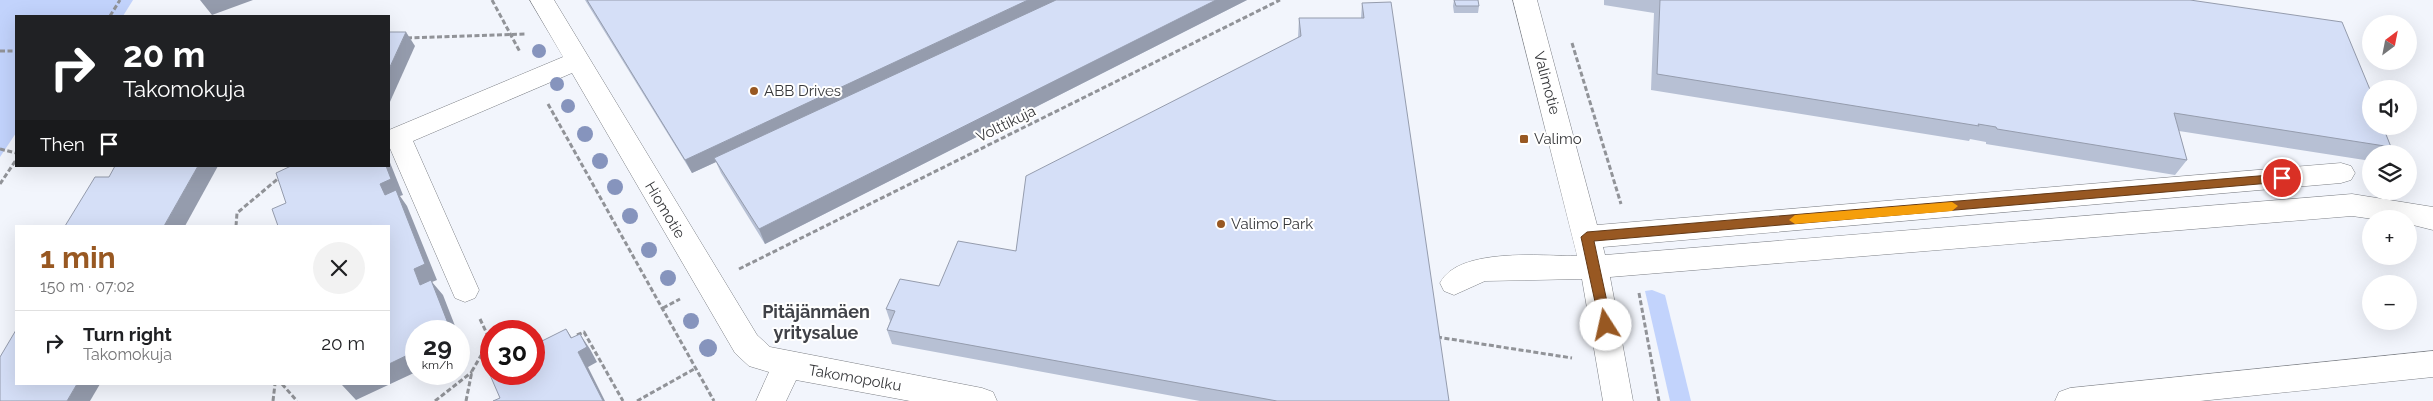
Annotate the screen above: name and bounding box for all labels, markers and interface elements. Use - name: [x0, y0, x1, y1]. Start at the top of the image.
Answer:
- north arrow: [2362, 15, 2418, 70]
- map controls: [2362, 15, 2417, 330]
- text: 20 m: [123, 34, 205, 75]
- icon: right: [40, 35, 105, 100]
- street label: Valimotie: [1530, 49, 1564, 117]
- text: Takomokuja: [123, 76, 245, 102]
- button: sound: [2362, 80, 2417, 135]
- place label: ABB Drives: [764, 82, 841, 100]
- marker: ABB Drives: [748, 85, 760, 97]
- street label: Volttikuja: [973, 102, 1039, 146]
- icon: arrive: [95, 130, 123, 158]
- place label: Valimo: [1534, 130, 1582, 148]
- text: Then: [40, 133, 85, 155]
- marker: Valimo: [1518, 133, 1530, 145]
- button: layers: [2362, 145, 2417, 200]
- pin: [2261, 157, 2303, 199]
- icon: arrive: [2268, 164, 2296, 192]
- street label: Hiomotie: [641, 178, 689, 242]
- button: +: [2362, 210, 2417, 265]
- place label: Valimo Park: [1231, 215, 1313, 233]
- marker: Valimo Park: [1215, 218, 1227, 230]
- text: 1 min: [40, 240, 116, 275]
- button: close: [313, 242, 365, 294]
- button: −: [2362, 275, 2417, 330]
- text: 150 m · 07:02: [40, 277, 135, 296]
- position arrow: [1579, 298, 1631, 350]
- district label: Pitäjänmäen yritysalue: [762, 301, 870, 343]
- speed limit sign: 30: [480, 320, 545, 385]
- text: Turn right: [83, 323, 172, 345]
- icon: right: [40, 329, 68, 357]
- text: 29: [423, 331, 452, 361]
- text: 20 m: [321, 332, 365, 354]
- text: Takomokuja: [83, 345, 172, 364]
- text: km/h: [422, 358, 453, 372]
- street label: Takomopolku: [807, 361, 903, 395]

